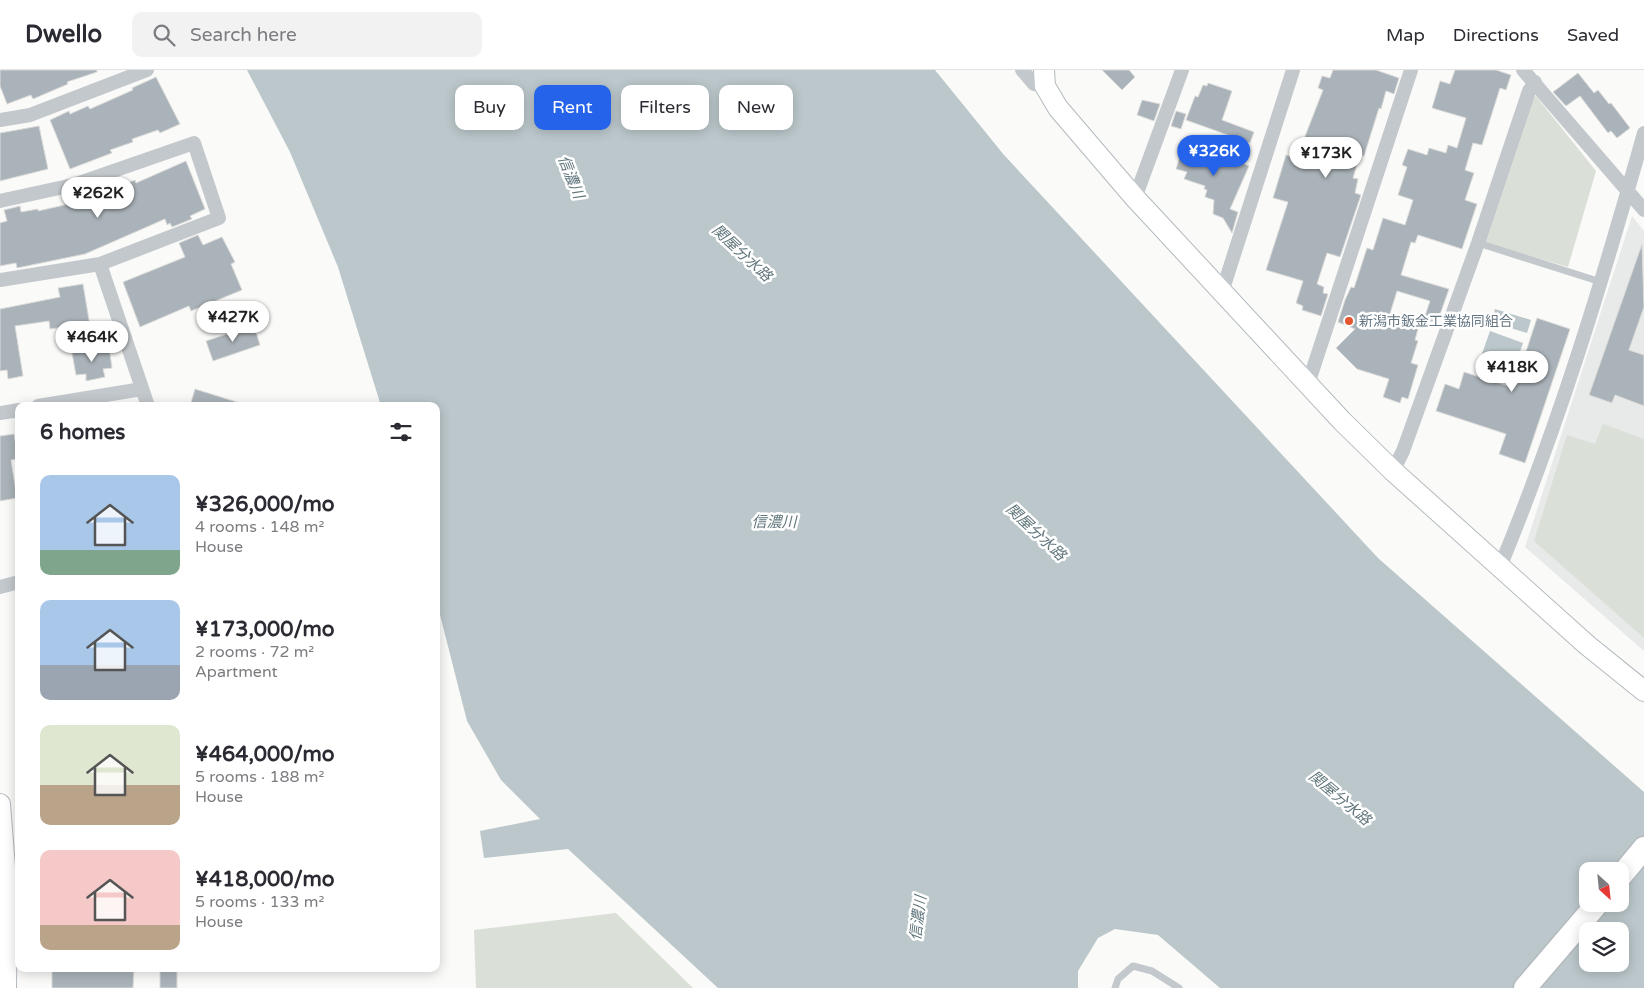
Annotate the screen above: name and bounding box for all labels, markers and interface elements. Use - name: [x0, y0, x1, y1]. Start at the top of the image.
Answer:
- search box: [132, 12, 482, 57]
- text: Dwello: [25, 20, 102, 49]
- icon: search: [150, 21, 178, 49]
- text: Search here: [190, 24, 297, 46]
- text: Map: [1386, 24, 1425, 46]
- text: Directions: [1453, 24, 1539, 46]
- text: Saved: [1567, 24, 1619, 46]
- chip: Buy: [455, 85, 524, 130]
- chip: Rent: [534, 85, 611, 130]
- chip: Filters: [621, 85, 709, 130]
- chip: New: [719, 85, 793, 130]
- pin: ¥326K: [1179, 134, 1249, 177]
- pin: ¥173K: [1291, 136, 1361, 179]
- text: ¥326K: [1188, 141, 1240, 161]
- text: ¥173K: [1300, 143, 1352, 163]
- water label: 信濃川: [554, 153, 589, 203]
- pin: ¥262K: [63, 176, 133, 219]
- text: ¥262K: [72, 183, 124, 203]
- water label: 関屋分水路: [708, 221, 777, 287]
- pin: ¥427K: [198, 300, 268, 343]
- text: ¥427K: [207, 307, 259, 327]
- place label: 新潟市鈑金工業協同組合: [1359, 313, 1513, 330]
- marker: 新潟市鈑金工業協同組合: [1343, 315, 1355, 327]
- pin: ¥464K: [57, 320, 127, 363]
- text: ¥464K: [66, 327, 118, 347]
- pin: ¥418K: [1477, 350, 1547, 393]
- text: ¥418K: [1486, 357, 1538, 377]
- icon: filters: [387, 418, 415, 446]
- text: 6 homes: [40, 420, 125, 445]
- text: ¥326,000/mo: [195, 492, 334, 517]
- icon: home: [80, 495, 140, 555]
- water label: 関屋分水路: [1002, 500, 1071, 566]
- water label: 信濃川: [751, 513, 798, 531]
- text: 4 rooms · 148 m²: [195, 517, 324, 537]
- text: House: [195, 537, 243, 557]
- text: ¥173,000/mo: [195, 617, 334, 642]
- icon: home: [80, 620, 140, 680]
- text: 2 rooms · 72 m²: [195, 642, 314, 662]
- text: Apartment: [195, 662, 278, 682]
- text: ¥464,000/mo: [195, 742, 334, 767]
- icon: home: [80, 745, 140, 805]
- text: 5 rooms · 188 m²: [195, 767, 324, 787]
- water label: 関屋分水路: [1305, 767, 1376, 830]
- text: House: [195, 787, 243, 807]
- north arrow: [1579, 862, 1629, 912]
- map controls: [1579, 862, 1629, 972]
- text: ¥418,000/mo: [195, 867, 334, 892]
- icon: home: [80, 870, 140, 930]
- text: 5 rooms · 133 m²: [195, 892, 324, 912]
- water label: 信濃川: [906, 893, 930, 941]
- text: House: [195, 912, 243, 932]
- button: layers: [1579, 922, 1629, 972]

